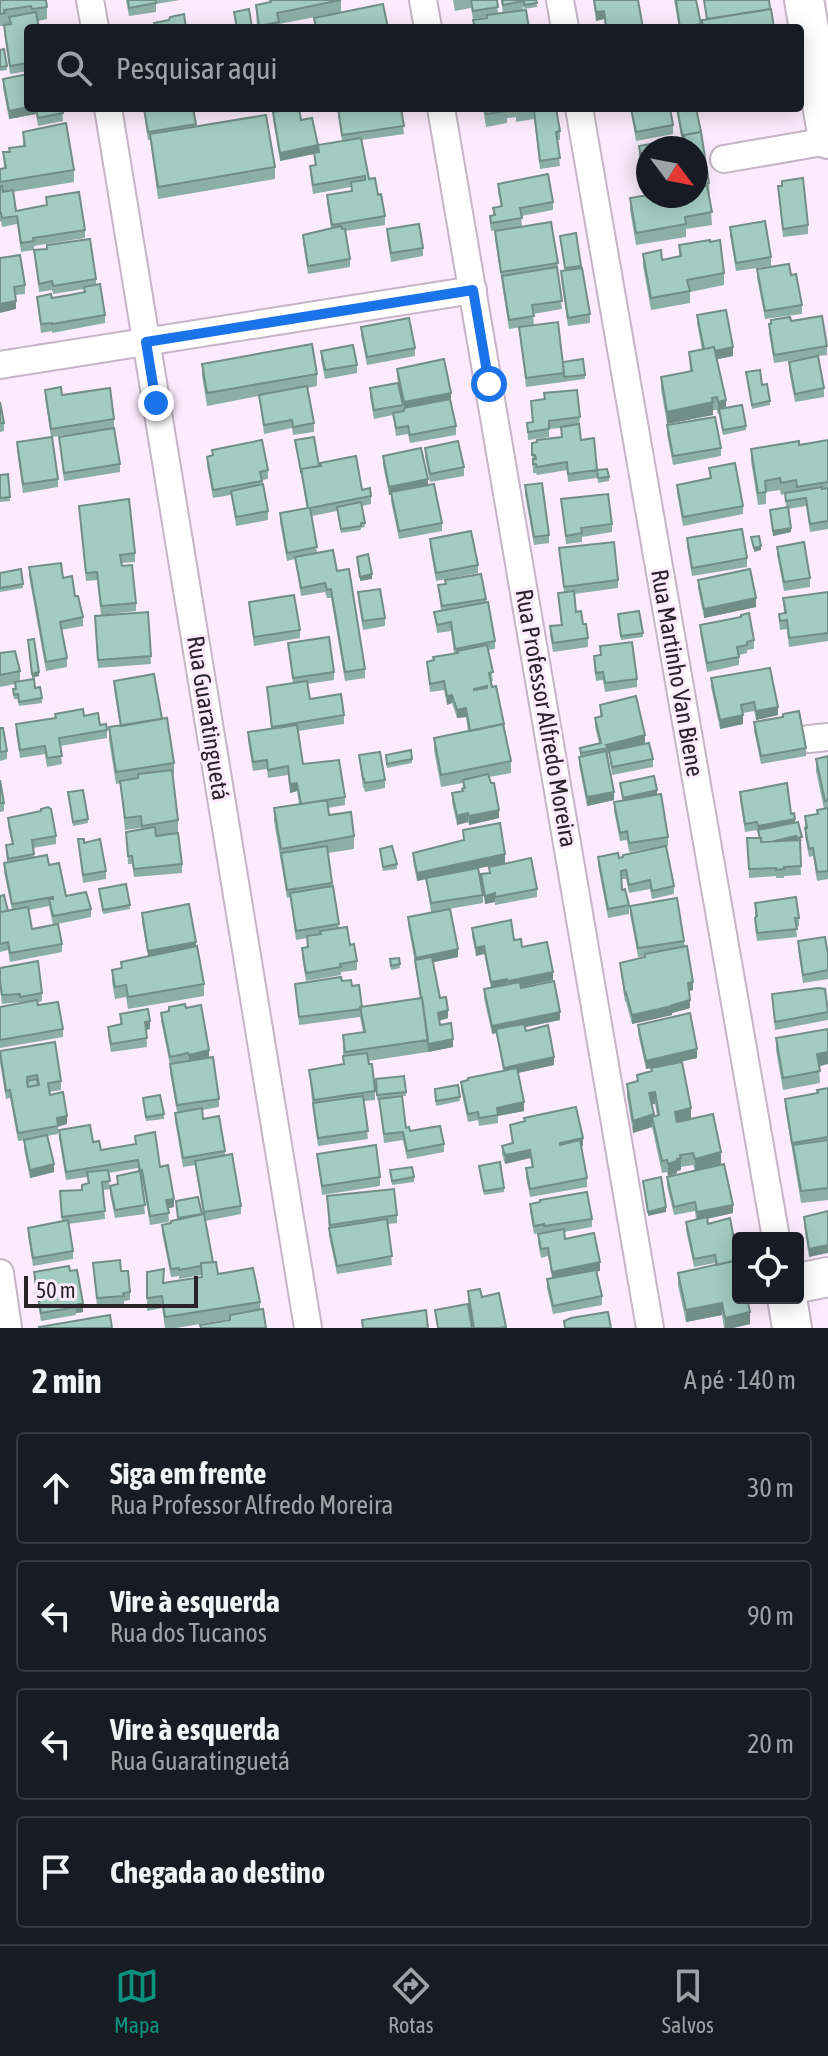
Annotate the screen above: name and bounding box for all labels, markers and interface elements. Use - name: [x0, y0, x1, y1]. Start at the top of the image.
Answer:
- search box: [24, 24, 804, 112]
- icon: search: [52, 46, 96, 90]
- text: Pesquisar aqui: [116, 51, 277, 85]
- north arrow: [636, 136, 708, 208]
- route start: [471, 366, 507, 402]
- route end: [138, 385, 174, 421]
- street label: Rua Martinho Van Biene: [646, 567, 709, 779]
- street label: Rua Professor Alfredo Moreira: [510, 587, 582, 849]
- street label: Rua Guaratinguetá: [182, 634, 235, 802]
- map controls: [732, 1232, 804, 1304]
- button: locate: [732, 1232, 804, 1304]
- scale bar: [24, 1272, 198, 1308]
- text: 50 m: [36, 1277, 76, 1303]
- text: 2 min: [32, 1361, 101, 1400]
- text: A pé · 140 m: [684, 1365, 796, 1395]
- text: Siga em frente: [110, 1456, 266, 1490]
- icon: ahead: [34, 1466, 78, 1510]
- text: 30 m: [747, 1473, 794, 1503]
- text: Rua Professor Alfredo Moreira: [110, 1490, 393, 1520]
- text: Vire à esquerda: [110, 1584, 280, 1618]
- icon: left: [34, 1594, 78, 1638]
- text: 90 m: [747, 1601, 794, 1631]
- text: Rua dos Tucanos: [110, 1618, 267, 1648]
- text: Vire à esquerda: [110, 1712, 280, 1746]
- icon: left: [34, 1722, 78, 1766]
- text: 20 m: [747, 1729, 794, 1759]
- text: Rua Guaratinguetá: [110, 1746, 290, 1776]
- icon: arrive: [34, 1850, 78, 1894]
- text: Chegada ao destino: [110, 1855, 325, 1889]
- tab: Mapa: [114, 1964, 160, 2038]
- tab: Rotas: [388, 1964, 434, 2038]
- tab: Salvos: [662, 1964, 714, 2038]

